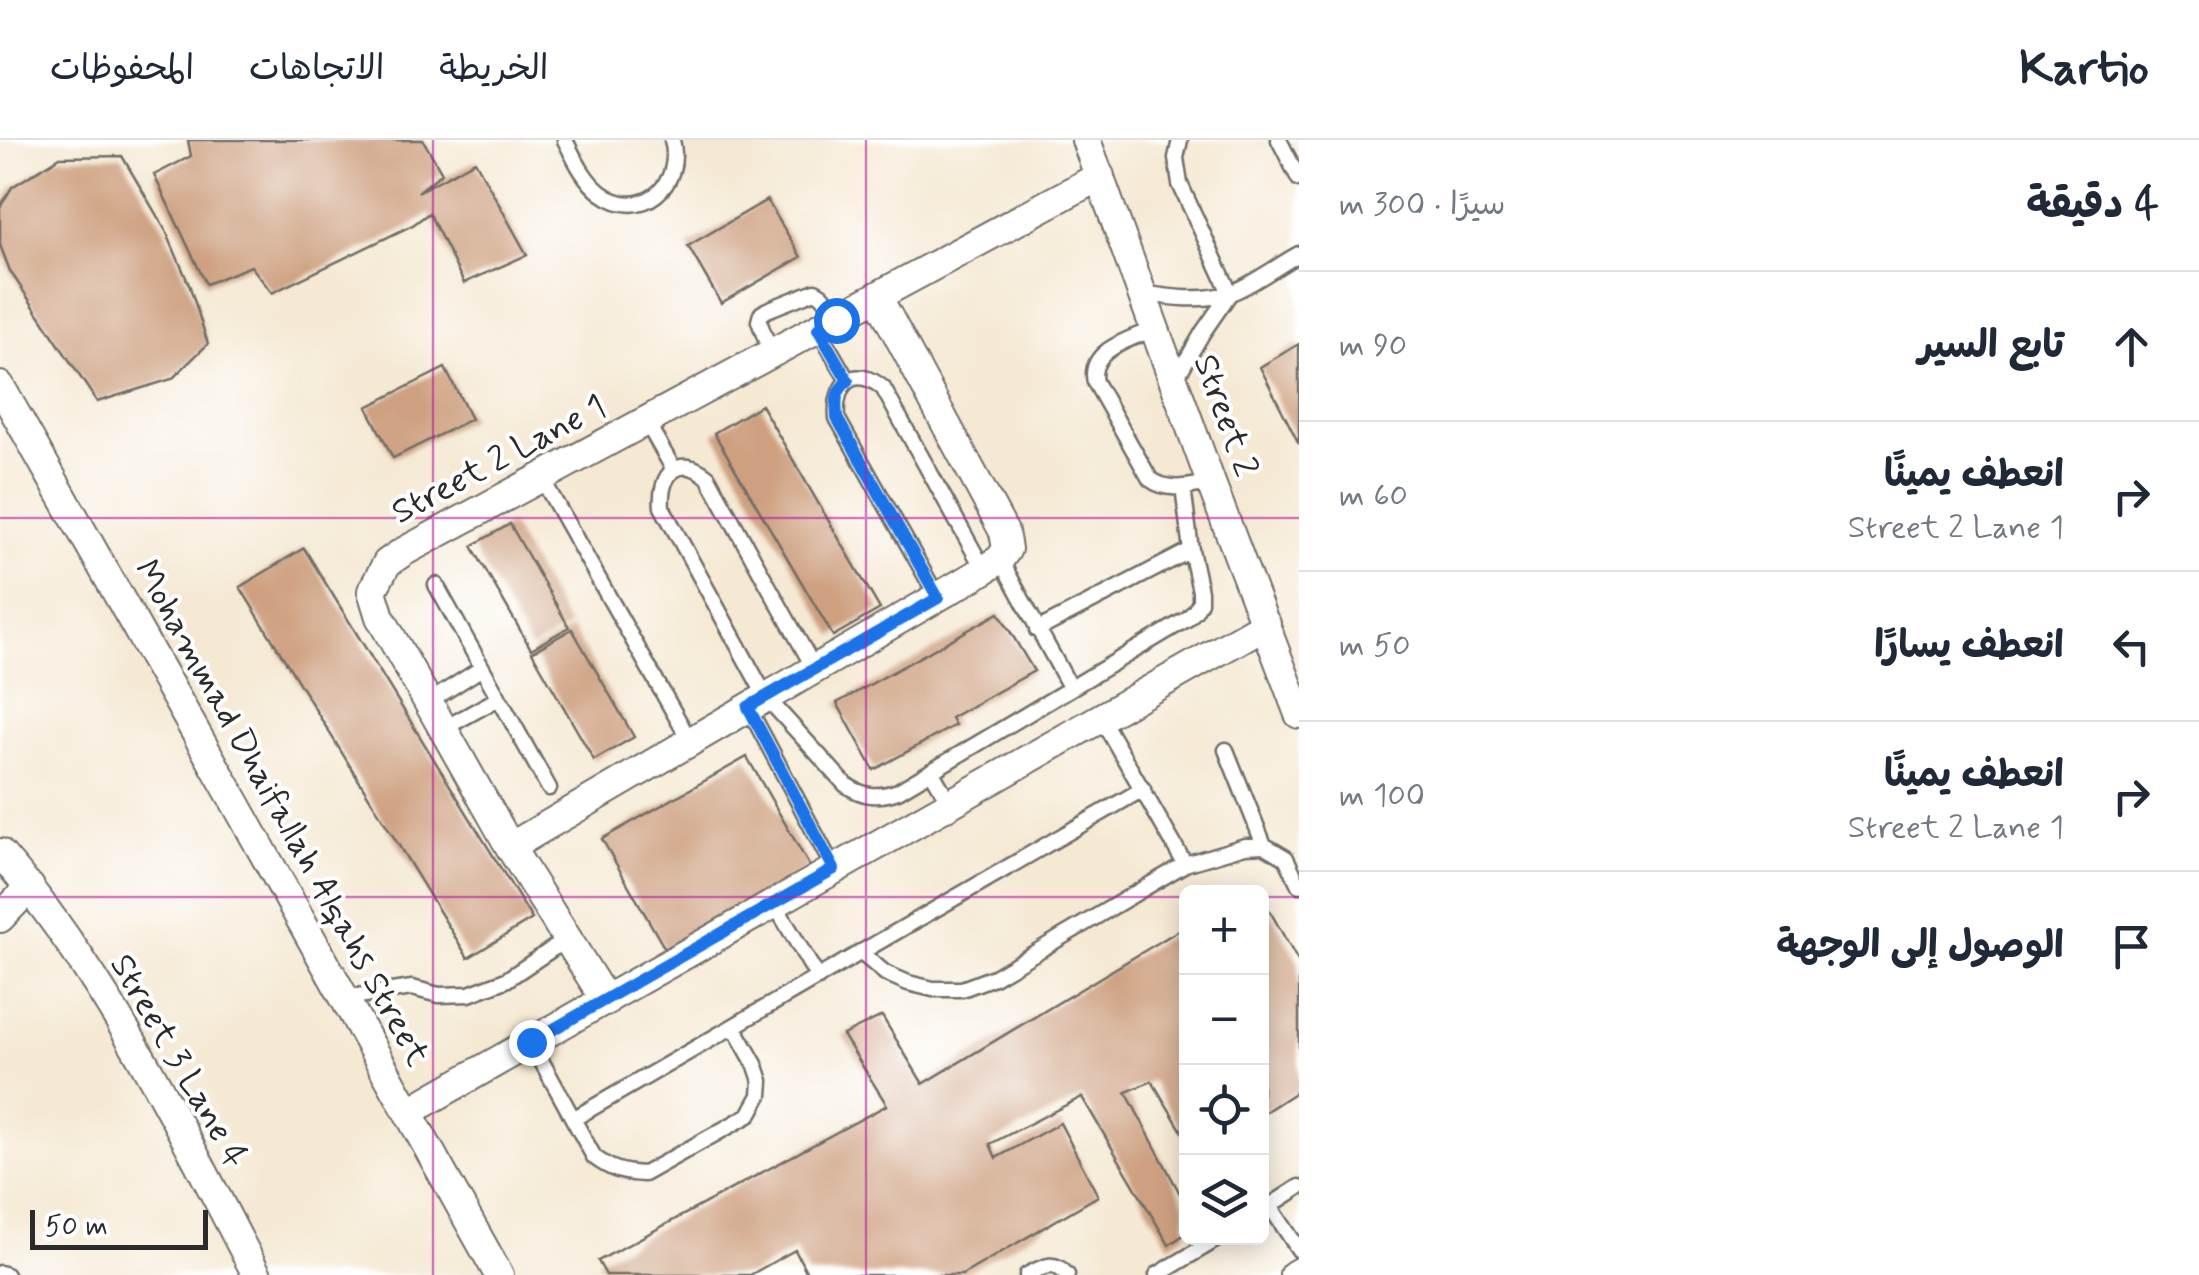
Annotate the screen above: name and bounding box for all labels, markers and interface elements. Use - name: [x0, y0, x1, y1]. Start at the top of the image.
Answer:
- text: Kartio: [2019, 38, 2149, 101]
- text: المحفوظات: [50, 46, 194, 92]
- text: الاتجاهات: [249, 46, 384, 92]
- text: الخريطة: [439, 46, 548, 92]
- text: 4 دقيقة: [2026, 178, 2159, 233]
- text: سيرًا · 300 m: [1339, 184, 1505, 226]
- route start: [814, 298, 860, 344]
- icon: ahead: [2104, 319, 2159, 374]
- text: تابع السير: [1918, 322, 2064, 371]
- text: 90 m: [1339, 325, 1407, 367]
- street label: Street 2: [1182, 348, 1268, 483]
- street label: Street 2 Lane 1: [384, 384, 614, 536]
- text: انعطف يمينًا: [1884, 451, 2064, 500]
- icon: right: [2104, 469, 2159, 524]
- text: 60 m: [1339, 475, 1408, 517]
- text: Street 2 Lane 1: [1848, 507, 2064, 549]
- street label: Mohammad Dhaifallah Alqahs Street: [123, 552, 440, 1075]
- icon: left: [2104, 619, 2159, 674]
- text: انعطف يسارًا: [1874, 622, 2064, 671]
- text: 50 m: [1339, 625, 1411, 667]
- text: انعطف يمينًا: [1884, 751, 2064, 800]
- icon: right: [2104, 769, 2159, 824]
- text: 100 m: [1339, 775, 1425, 817]
- text: Street 2 Lane 1: [1848, 807, 2064, 849]
- map controls: [1179, 885, 1269, 1245]
- button: +: [1179, 885, 1269, 975]
- icon: arrive: [2104, 919, 2159, 974]
- text: الوصول إلى الوجهة: [1776, 922, 2064, 971]
- street label: Street 3 Lane 4: [98, 946, 258, 1176]
- button: −: [1179, 975, 1269, 1065]
- route end: [509, 1020, 555, 1066]
- button: locate: [1179, 1065, 1269, 1155]
- button: layers: [1179, 1155, 1269, 1245]
- scale bar: [30, 1205, 208, 1250]
- text: 50 m: [45, 1209, 108, 1246]

